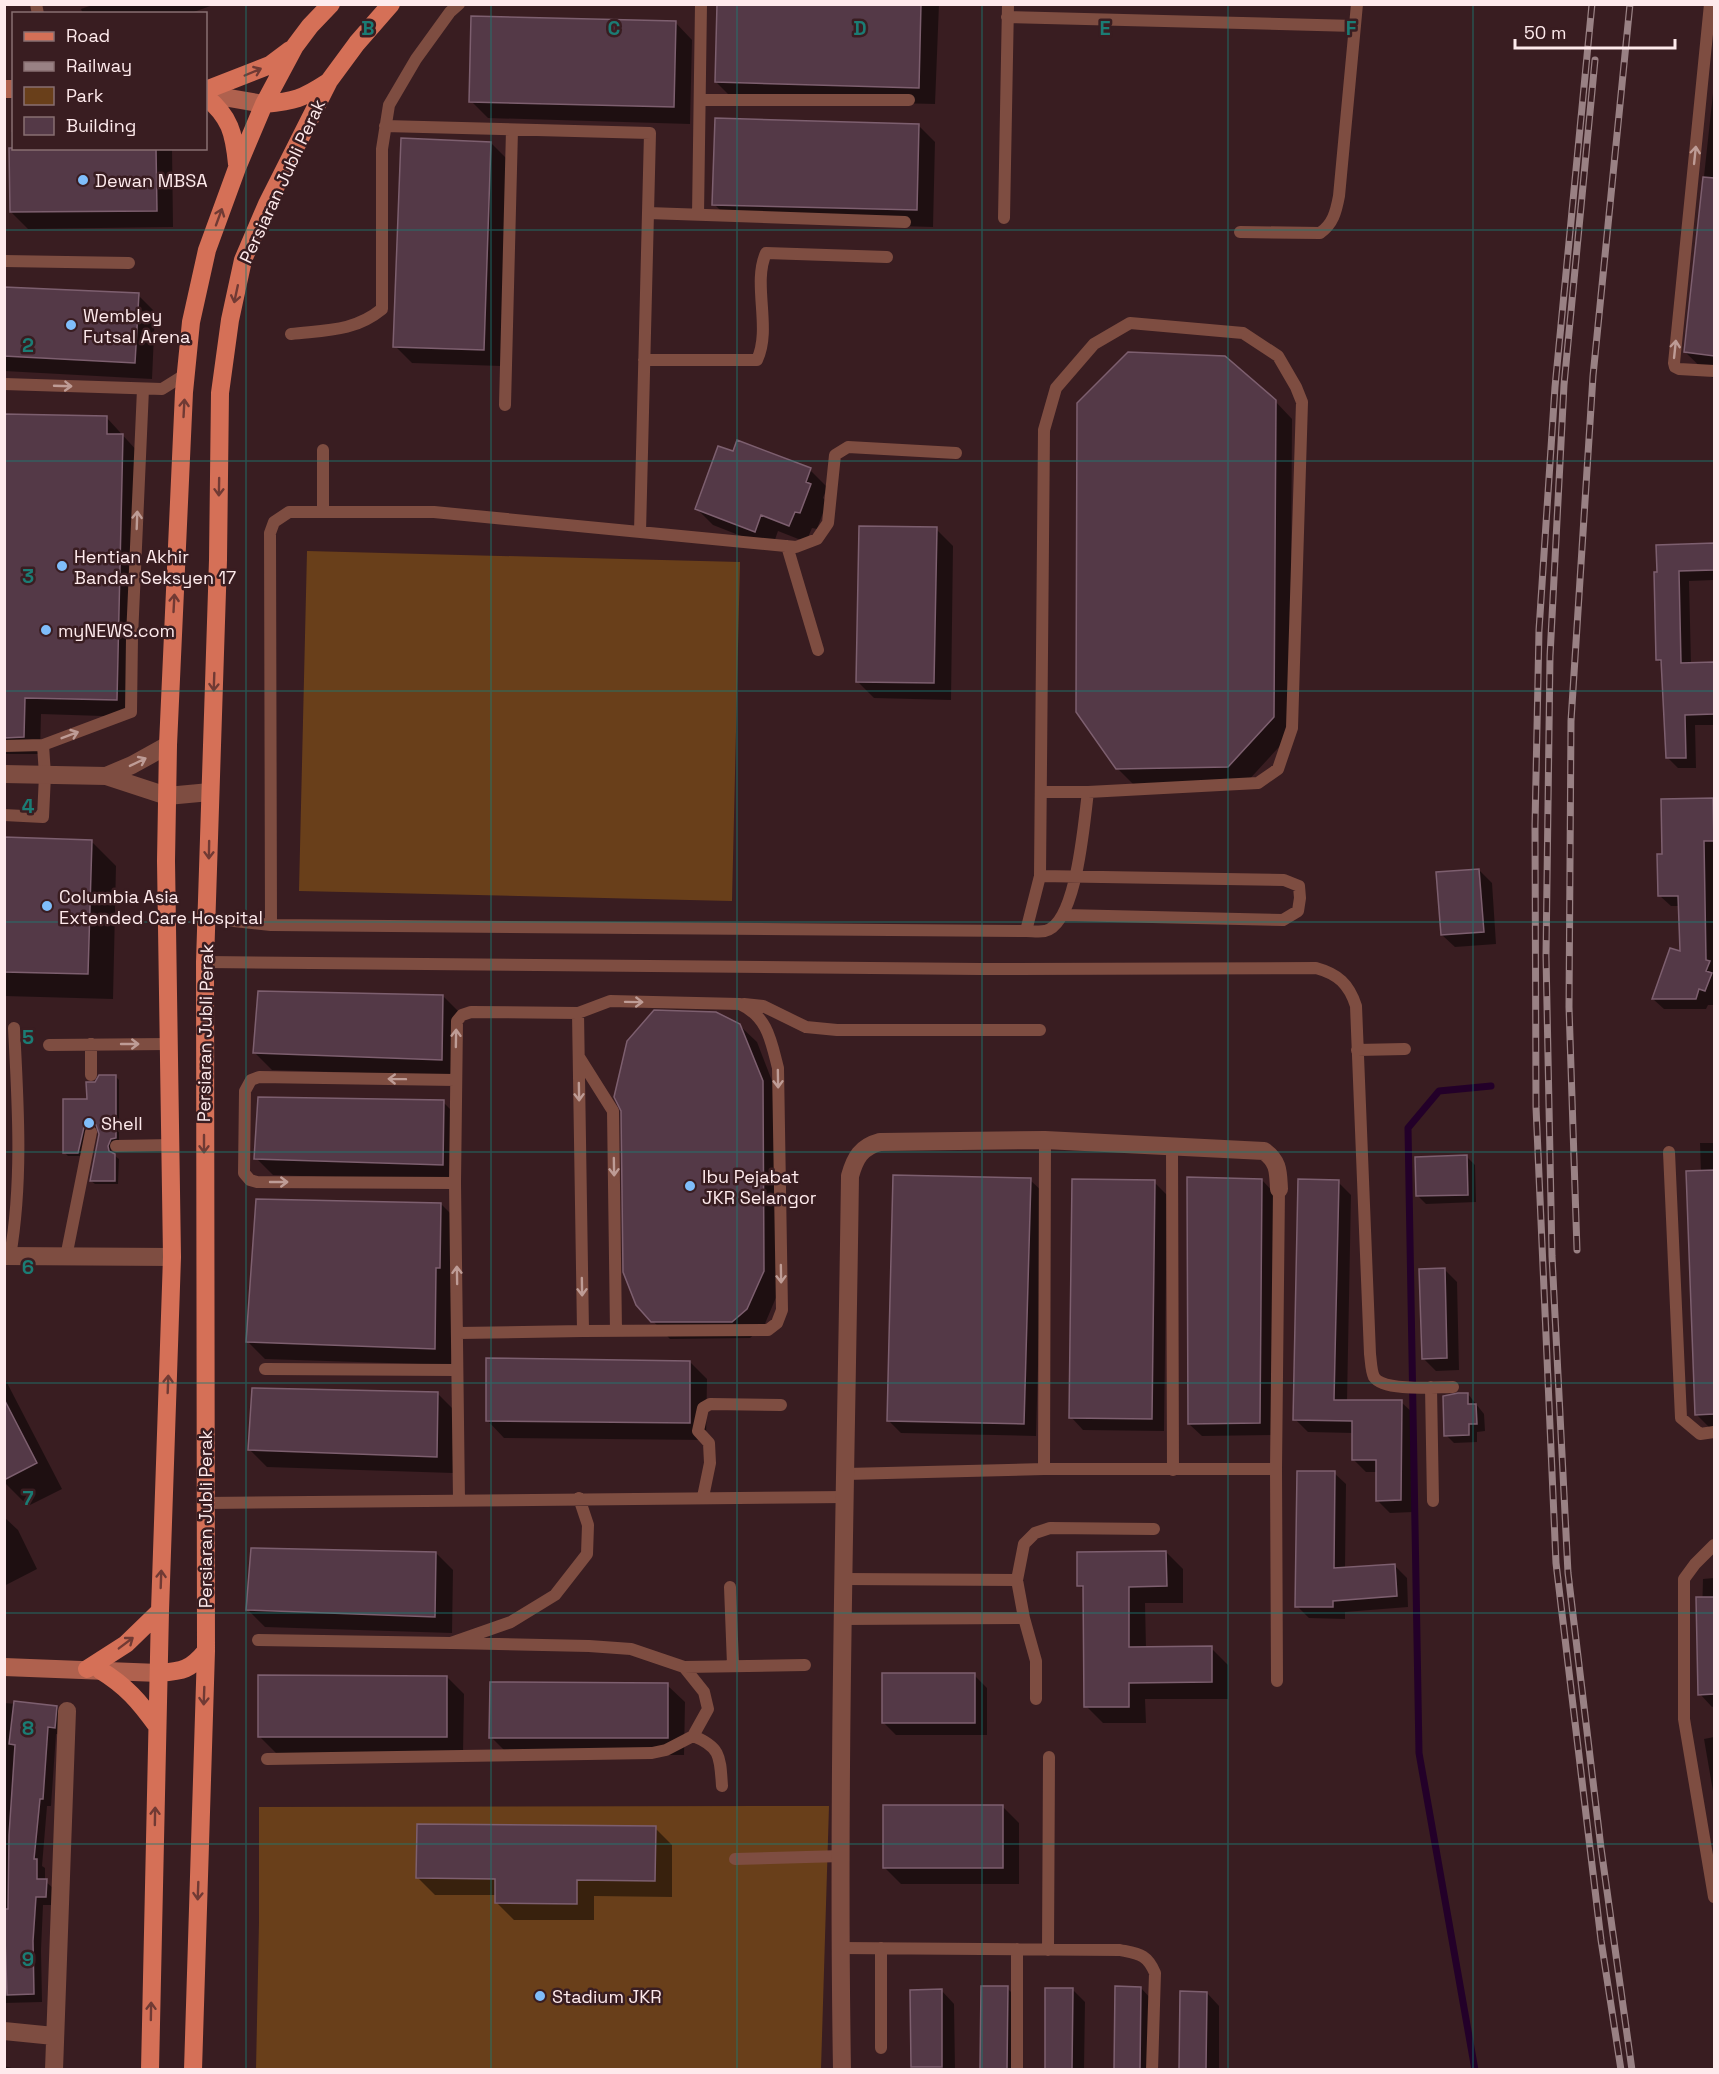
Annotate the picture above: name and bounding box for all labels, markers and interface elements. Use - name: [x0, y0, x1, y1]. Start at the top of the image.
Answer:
- legend: [12, 12, 207, 150]
- scale bar: [1515, 12, 1676, 50]
- text: B: [361, 15, 375, 41]
- text: C: [608, 15, 621, 41]
- text: D: [853, 15, 867, 41]
- text: E: [1099, 15, 1111, 41]
- text: F: [1346, 15, 1357, 41]
- text: 50 m: [1524, 21, 1566, 44]
- text: Road: [66, 24, 110, 47]
- text: Railway: [66, 54, 132, 77]
- one-way arrow: [243, 66, 261, 77]
- text: Park: [66, 84, 104, 107]
- street label: Persiaran Jubli Perak: [234, 95, 330, 267]
- text: Building: [66, 114, 136, 137]
- one-way arrow: [1690, 145, 1701, 165]
- place label: Dewan MBSA: [95, 169, 207, 192]
- marker: Dewan MBSA: [76, 173, 90, 187]
- one-way arrow: [214, 208, 225, 227]
- one-way arrow: [229, 284, 241, 303]
- place label: Wembley Futsal Arena: [83, 304, 190, 348]
- marker: Wembley Futsal Arena: [64, 318, 78, 332]
- text: 2: [22, 332, 34, 358]
- one-way arrow: [1670, 339, 1681, 359]
- one-way arrow: [52, 380, 72, 392]
- one-way arrow: [178, 398, 189, 418]
- one-way arrow: [213, 477, 225, 497]
- one-way arrow: [132, 510, 143, 530]
- place label: Hentian Akhir Bandar Seksyen 17: [74, 545, 236, 589]
- marker: Hentian Akhir Bandar Seksyen 17: [55, 559, 69, 573]
- text: 3: [22, 563, 34, 589]
- one-way arrow: [169, 593, 180, 613]
- place label: myNEWS.com: [58, 619, 175, 642]
- marker: myNEWS.com: [39, 623, 53, 637]
- one-way arrow: [208, 672, 219, 692]
- one-way arrow: [60, 729, 79, 740]
- one-way arrow: [128, 756, 146, 768]
- text: 4: [22, 793, 35, 819]
- one-way arrow: [203, 840, 214, 860]
- place label: Columbia Asia Extended Care Hospital: [59, 885, 263, 929]
- marker: Columbia Asia Extended Care Hospital: [40, 899, 54, 913]
- street label: Persiaran Jubli Perak: [192, 943, 218, 1122]
- one-way arrow: [624, 996, 644, 1008]
- text: 5: [22, 1024, 34, 1050]
- one-way arrow: [450, 1028, 462, 1048]
- one-way arrow: [119, 1038, 139, 1050]
- one-way arrow: [772, 1068, 784, 1088]
- one-way arrow: [387, 1074, 407, 1085]
- one-way arrow: [573, 1082, 585, 1102]
- place label: Shell: [101, 1112, 143, 1135]
- marker: Shell: [82, 1116, 96, 1130]
- one-way arrow: [198, 1134, 210, 1154]
- one-way arrow: [608, 1157, 620, 1177]
- place label: Ibu Pejabat JKR Selangor: [702, 1165, 817, 1209]
- one-way arrow: [268, 1176, 288, 1188]
- marker: Ibu Pejabat JKR Selangor: [683, 1179, 697, 1193]
- text: 6: [22, 1254, 34, 1280]
- one-way arrow: [775, 1263, 787, 1283]
- one-way arrow: [451, 1265, 463, 1285]
- one-way arrow: [577, 1277, 588, 1297]
- one-way arrow: [162, 1375, 173, 1395]
- street label: Persiaran Jubli Perak: [194, 1429, 217, 1608]
- text: 7: [22, 1485, 34, 1511]
- one-way arrow: [155, 1570, 167, 1590]
- one-way arrow: [117, 1636, 133, 1649]
- one-way arrow: [199, 1686, 210, 1706]
- text: 8: [22, 1715, 34, 1741]
- one-way arrow: [149, 1807, 161, 1827]
- one-way arrow: [193, 1881, 204, 1901]
- text: 9: [22, 1946, 34, 1972]
- place label: Stadium JKR: [552, 1985, 662, 2008]
- marker: Stadium JKR: [533, 1989, 547, 2003]
- one-way arrow: [145, 2002, 157, 2022]

